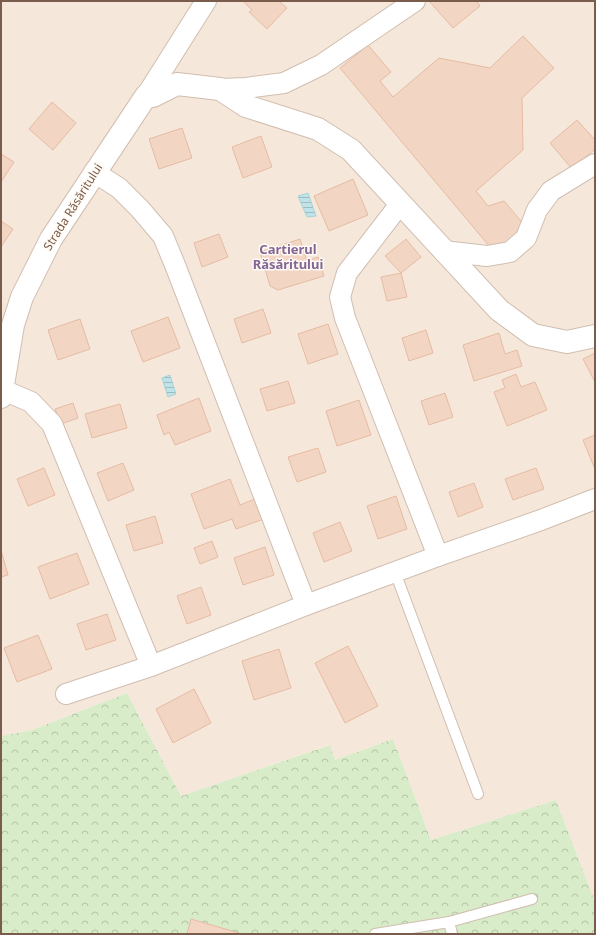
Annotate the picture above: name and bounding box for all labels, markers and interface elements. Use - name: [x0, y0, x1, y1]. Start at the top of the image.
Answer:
- street label: Strada Răsăritului: [39, 160, 106, 254]
- district label: Cartierul Răsăritului: [253, 240, 323, 273]

